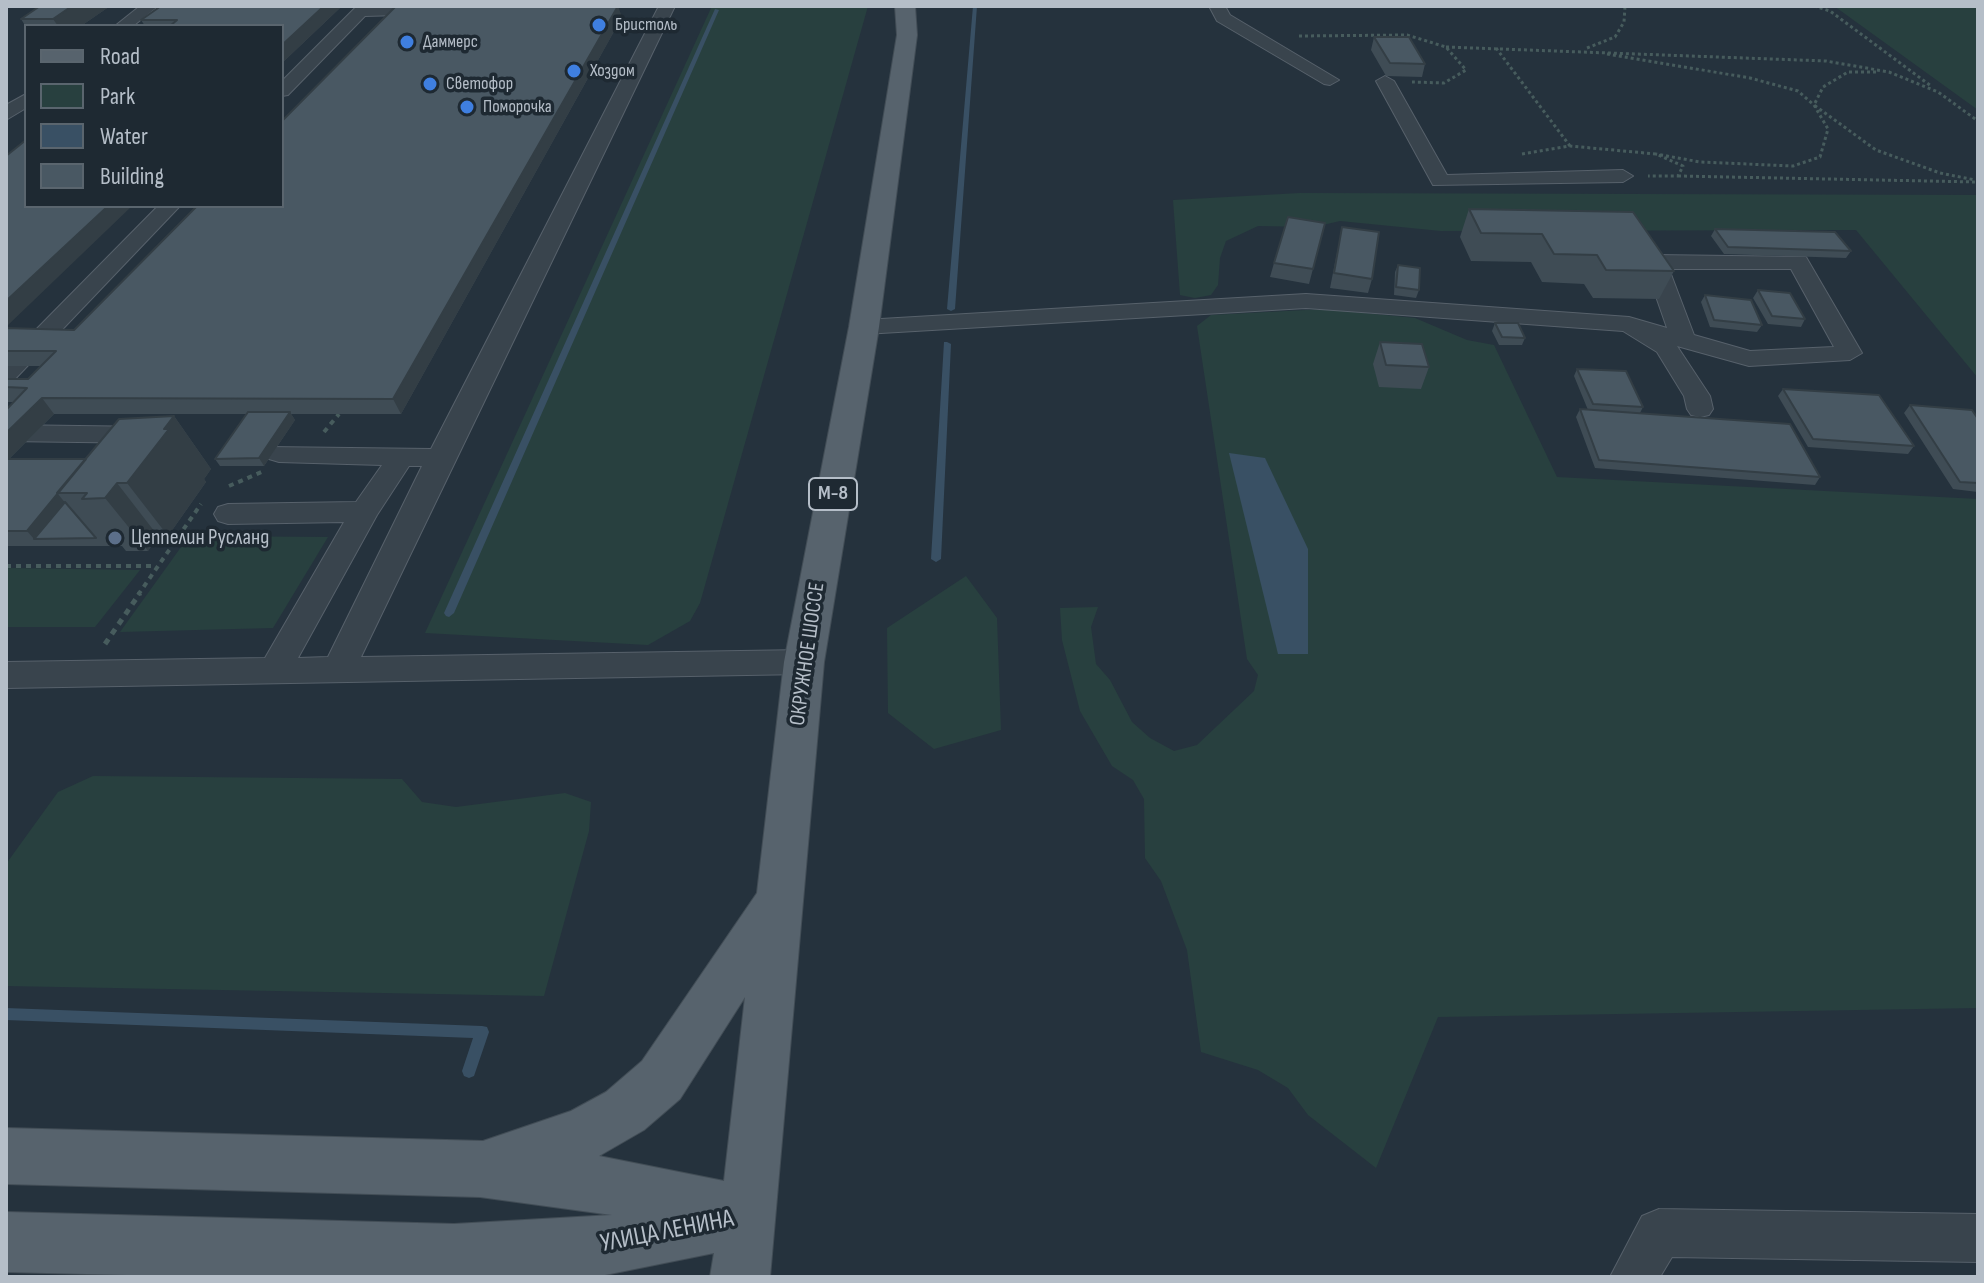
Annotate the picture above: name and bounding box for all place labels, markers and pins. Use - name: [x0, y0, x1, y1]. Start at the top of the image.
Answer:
- place label: Бристоль: [615, 14, 677, 36]
- marker: Бристоль: [590, 16, 608, 34]
- place label: Даммерс: [423, 31, 478, 53]
- marker: Даммерс: [398, 33, 416, 51]
- place label: Хоздом: [590, 60, 635, 82]
- marker: Хоздом: [565, 62, 583, 80]
- place label: Светофор: [446, 73, 513, 95]
- marker: Светофор: [421, 75, 439, 93]
- place label: Поморочка: [483, 96, 552, 118]
- marker: Поморочка: [458, 98, 476, 116]
- place label: Цеппелин Русланд: [131, 525, 269, 551]
- marker: Цеппелин Русланд: [106, 529, 124, 547]

